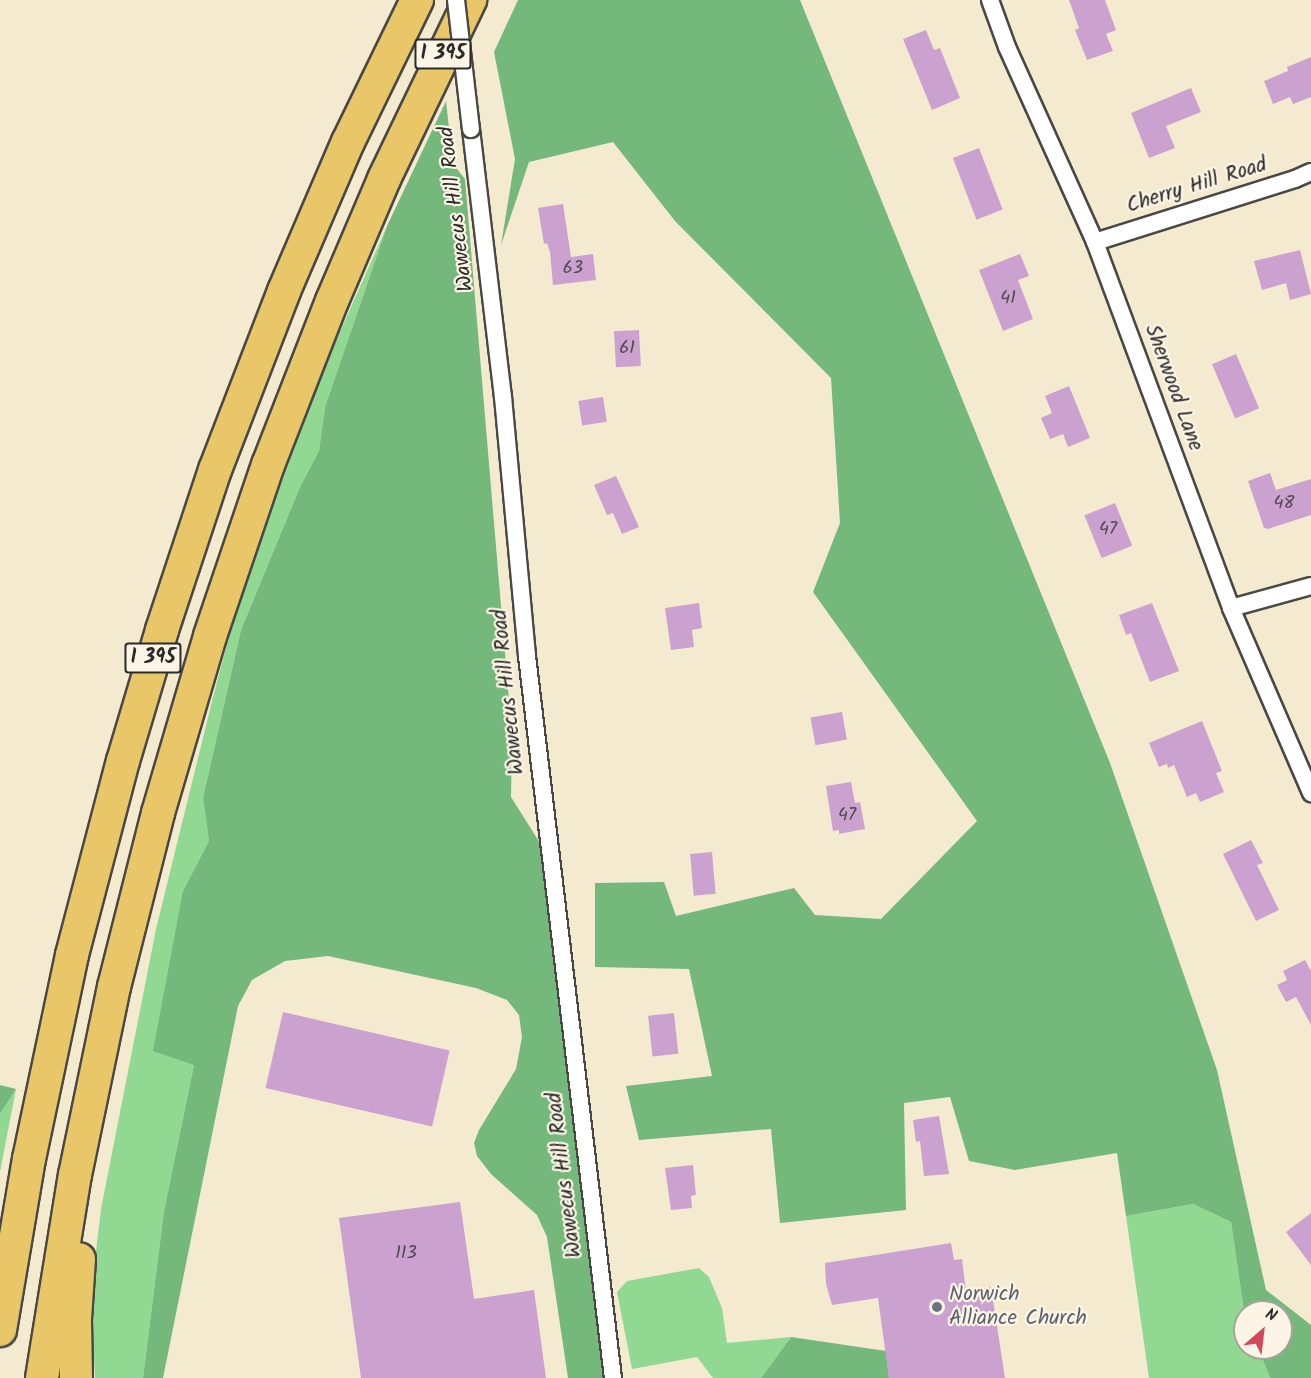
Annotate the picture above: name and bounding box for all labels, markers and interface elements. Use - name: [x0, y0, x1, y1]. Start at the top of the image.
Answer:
- road number: I 395: [413, 37, 473, 71]
- street label: Wawecus Hill Road: [434, 125, 480, 293]
- street label: Cherry Hill Road: [1124, 153, 1270, 219]
- house number: 63: [563, 258, 583, 280]
- house number: 41: [1000, 288, 1016, 310]
- street label: Sherwood Lane: [1138, 321, 1208, 455]
- house number: 61: [619, 338, 635, 360]
- house number: 48: [1274, 493, 1294, 515]
- house number: 47: [1099, 519, 1117, 541]
- street label: Wawecus Hill Road: [488, 608, 530, 776]
- road number: I 395: [123, 641, 183, 675]
- house number: 47: [838, 805, 856, 827]
- street label: Wawecus Hill Road: [542, 1091, 588, 1259]
- house number: 113: [395, 1243, 417, 1265]
- place label: Norwich Alliance Church: [949, 1282, 1087, 1332]
- marker: Norwich Alliance Church: [930, 1300, 944, 1314]
- north arrow: [1233, 1300, 1293, 1360]
- text: N: [1260, 1302, 1281, 1329]

